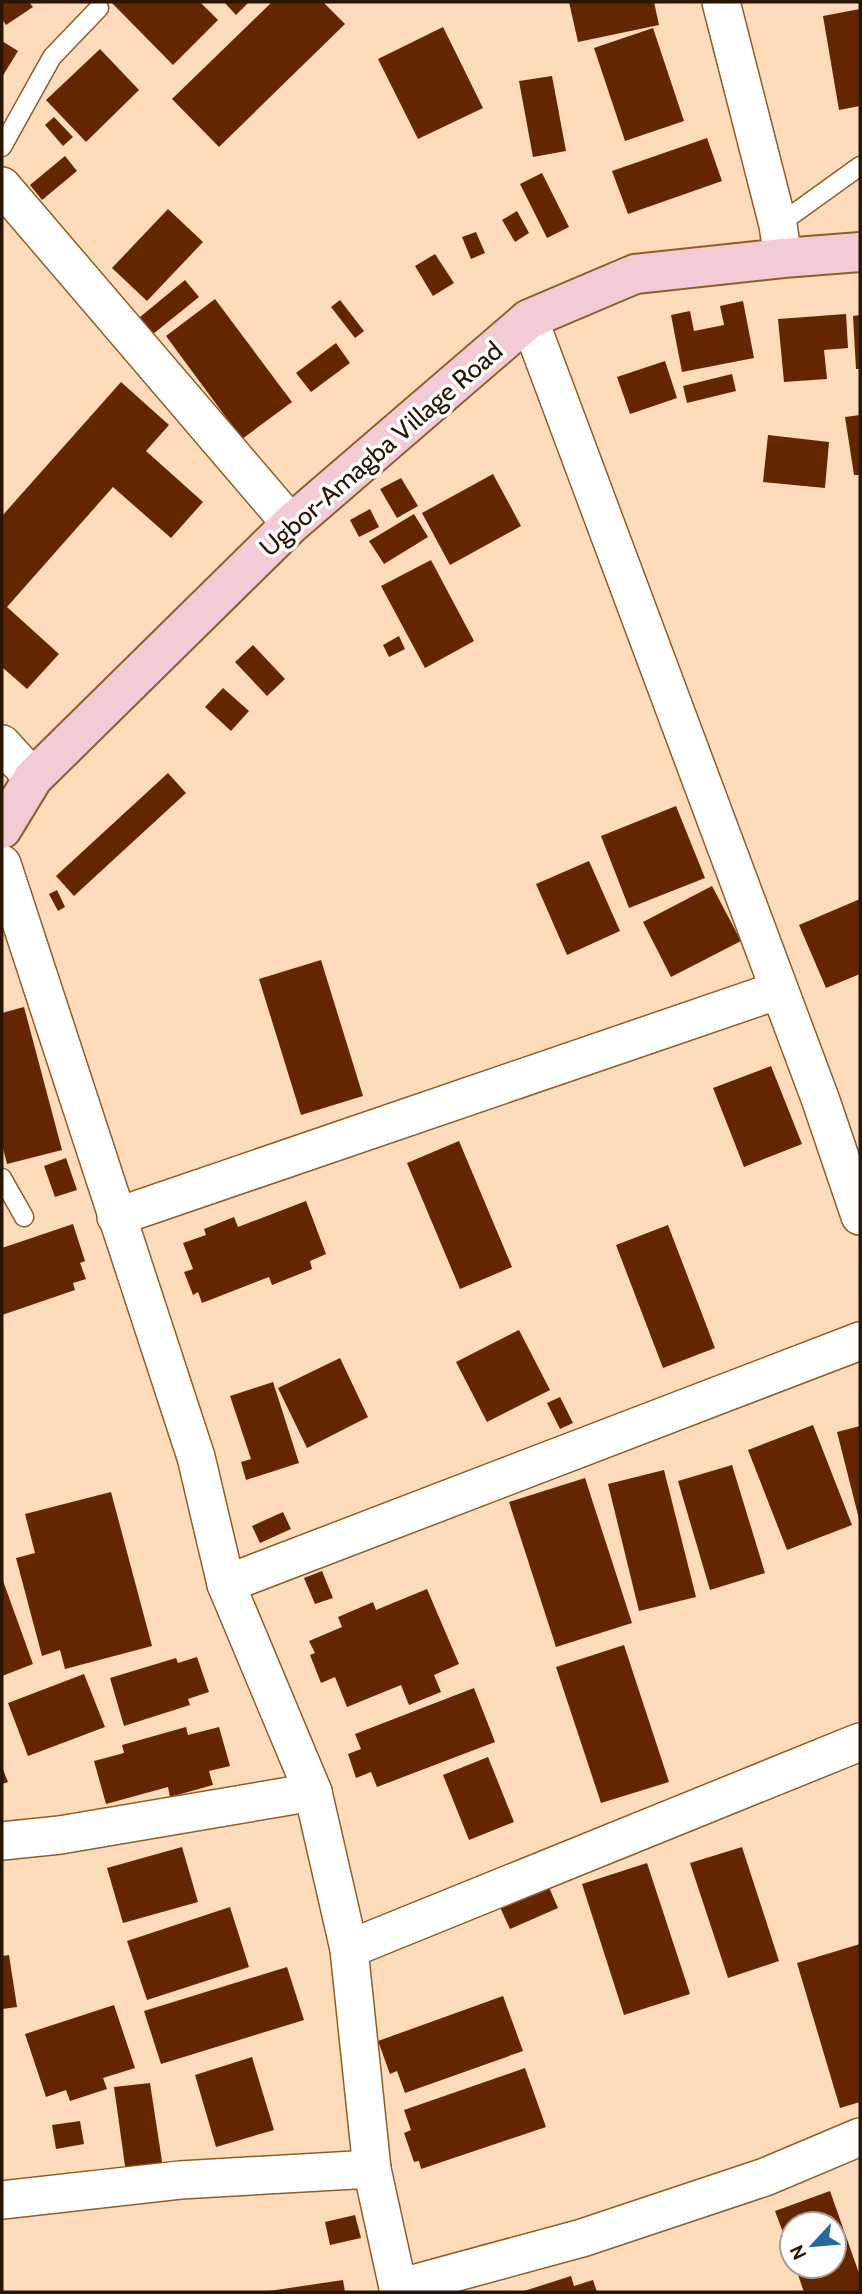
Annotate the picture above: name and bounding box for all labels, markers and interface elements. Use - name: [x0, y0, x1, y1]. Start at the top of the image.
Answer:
- street label: Ugbor-Amagba Village Road: [253, 335, 509, 563]
- north arrow: [778, 2210, 848, 2280]
- text: N: [785, 2241, 811, 2263]

